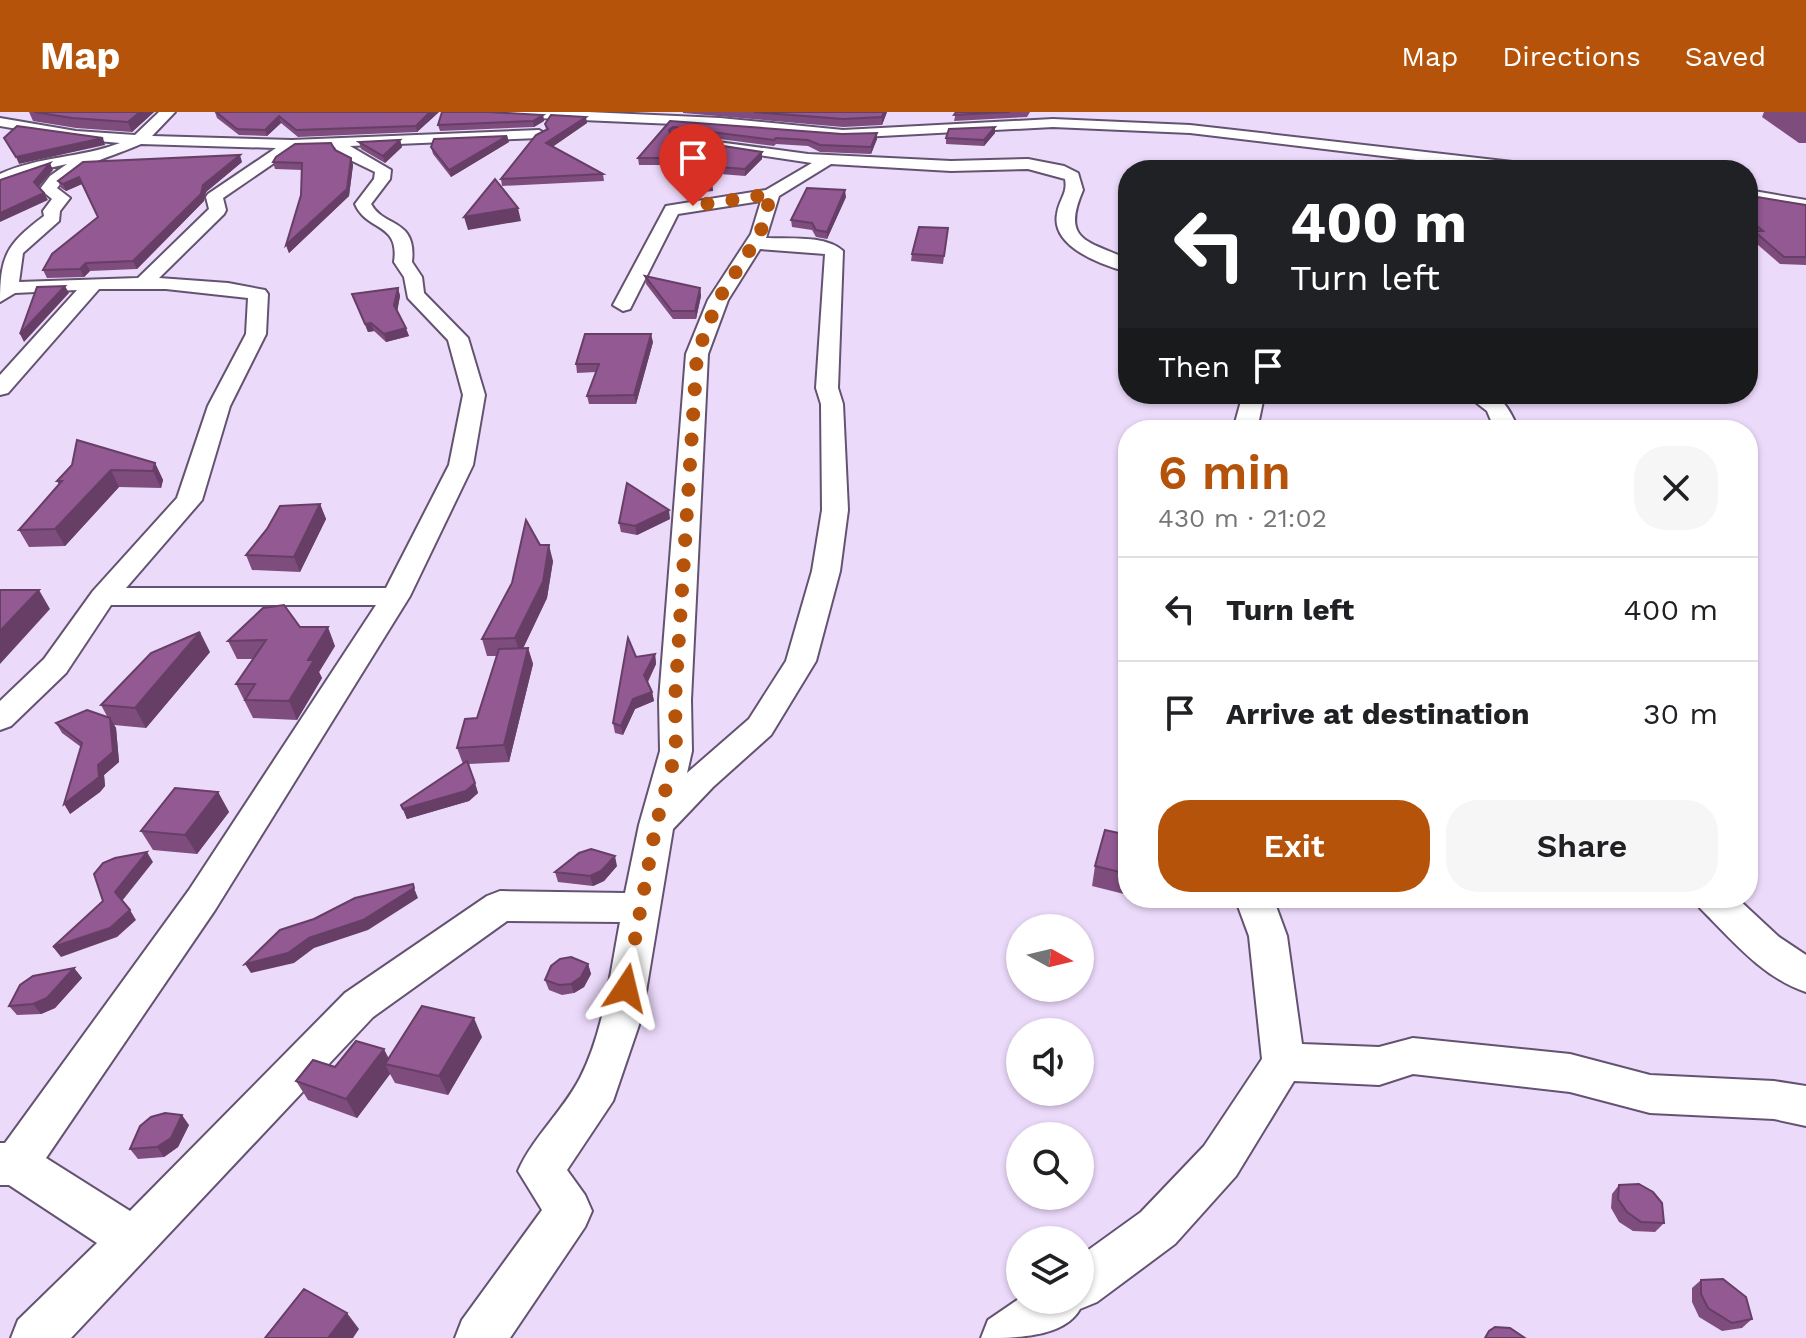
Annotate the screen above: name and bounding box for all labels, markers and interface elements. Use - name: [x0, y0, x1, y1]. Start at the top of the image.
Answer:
- text: Map: [40, 34, 120, 78]
- text: Map: [1401, 40, 1458, 73]
- text: Directions: [1502, 40, 1641, 73]
- text: Saved: [1685, 40, 1766, 73]
- pin: [659, 124, 727, 206]
- icon: arrive: [671, 136, 715, 180]
- text: 400 m: [1290, 190, 1467, 256]
- icon: left: [1158, 192, 1262, 296]
- text: Turn left: [1290, 257, 1440, 299]
- icon: arrive: [1246, 344, 1290, 388]
- text: Then: [1158, 349, 1230, 384]
- text: 6 min: [1158, 444, 1291, 501]
- button: close: [1634, 446, 1718, 530]
- text: 430 m · 21:02: [1158, 503, 1327, 533]
- icon: left: [1158, 587, 1202, 631]
- text: Turn left: [1226, 592, 1354, 627]
- text: 400 m: [1624, 592, 1718, 627]
- icon: arrive: [1158, 691, 1202, 735]
- text: Arrive at destination: [1226, 696, 1530, 731]
- text: 30 m: [1643, 696, 1718, 731]
- button: Exit: [1158, 800, 1430, 892]
- button: Share: [1446, 800, 1718, 892]
- north arrow: [1006, 914, 1094, 1002]
- map controls: [1006, 914, 1094, 1314]
- position arrow: [584, 946, 668, 1030]
- button: sound: [1006, 1018, 1094, 1106]
- button: search: [1006, 1122, 1094, 1210]
- button: layers: [1006, 1226, 1094, 1314]

